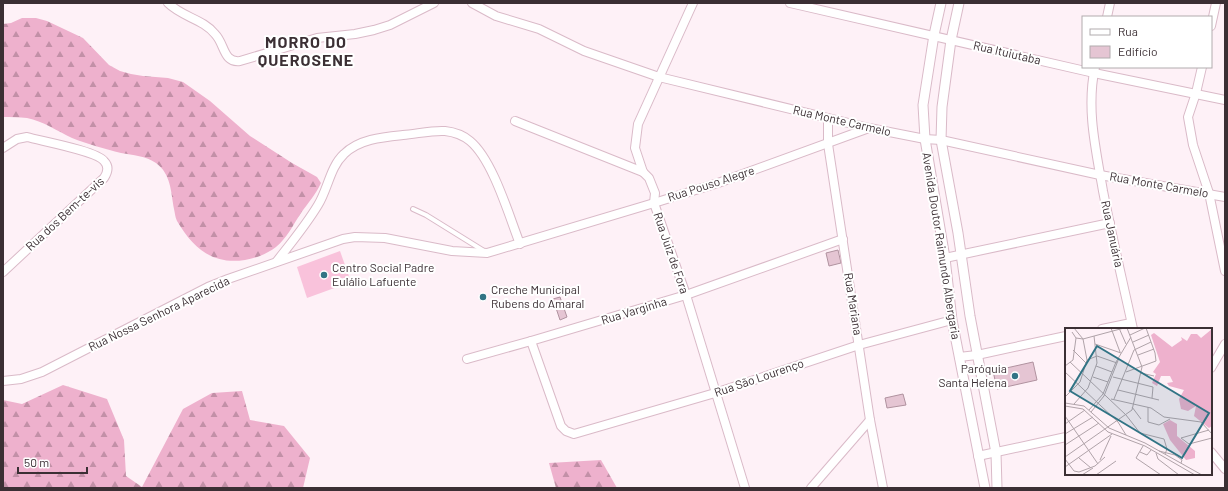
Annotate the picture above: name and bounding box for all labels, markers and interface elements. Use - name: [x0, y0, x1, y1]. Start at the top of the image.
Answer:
- legend: [1082, 16, 1212, 68]
- text: Rua: [1118, 24, 1138, 38]
- district label: MORRO DO QUEROSENE: [258, 32, 354, 69]
- street label: Rua Ituiutaba: [972, 37, 1042, 67]
- text: Edifício: [1118, 44, 1158, 58]
- street label: Rua Monte Carmelo: [792, 102, 893, 138]
- street label: Avenida Doutor Raimundo Albergaria: [920, 151, 964, 340]
- street label: Rua Pouso Alegre: [666, 162, 756, 204]
- street label: Rua Monte Carmelo: [1109, 168, 1210, 200]
- street label: Rua dos Bem-te-vis: [22, 173, 106, 253]
- street label: Rua Januária: [1099, 199, 1127, 268]
- street label: Rua Juiz de Fora: [651, 210, 692, 295]
- place label: Centro Social Padre Eulálio Lafuente: [332, 260, 434, 288]
- marker: Centro Social Padre Eulálio Lafuente: [319, 270, 329, 280]
- street label: Rua Mariana: [842, 272, 866, 336]
- street label: Rua Nossa Senhora Aparecida: [86, 273, 231, 353]
- place label: Creche Municipal Rubens do Amaral: [491, 282, 584, 310]
- marker: Creche Municipal Rubens do Amaral: [478, 292, 488, 302]
- street label: Rua Varginha: [599, 293, 668, 327]
- inset map: [1065, 328, 1212, 475]
- street label: Rua São Lourenço: [712, 355, 805, 399]
- place label: Paróquia Santa Helena: [939, 361, 1007, 389]
- marker: Paróquia Santa Helena: [1010, 371, 1020, 381]
- scale bar: [18, 449, 87, 475]
- text: 50 m: [24, 455, 49, 469]

